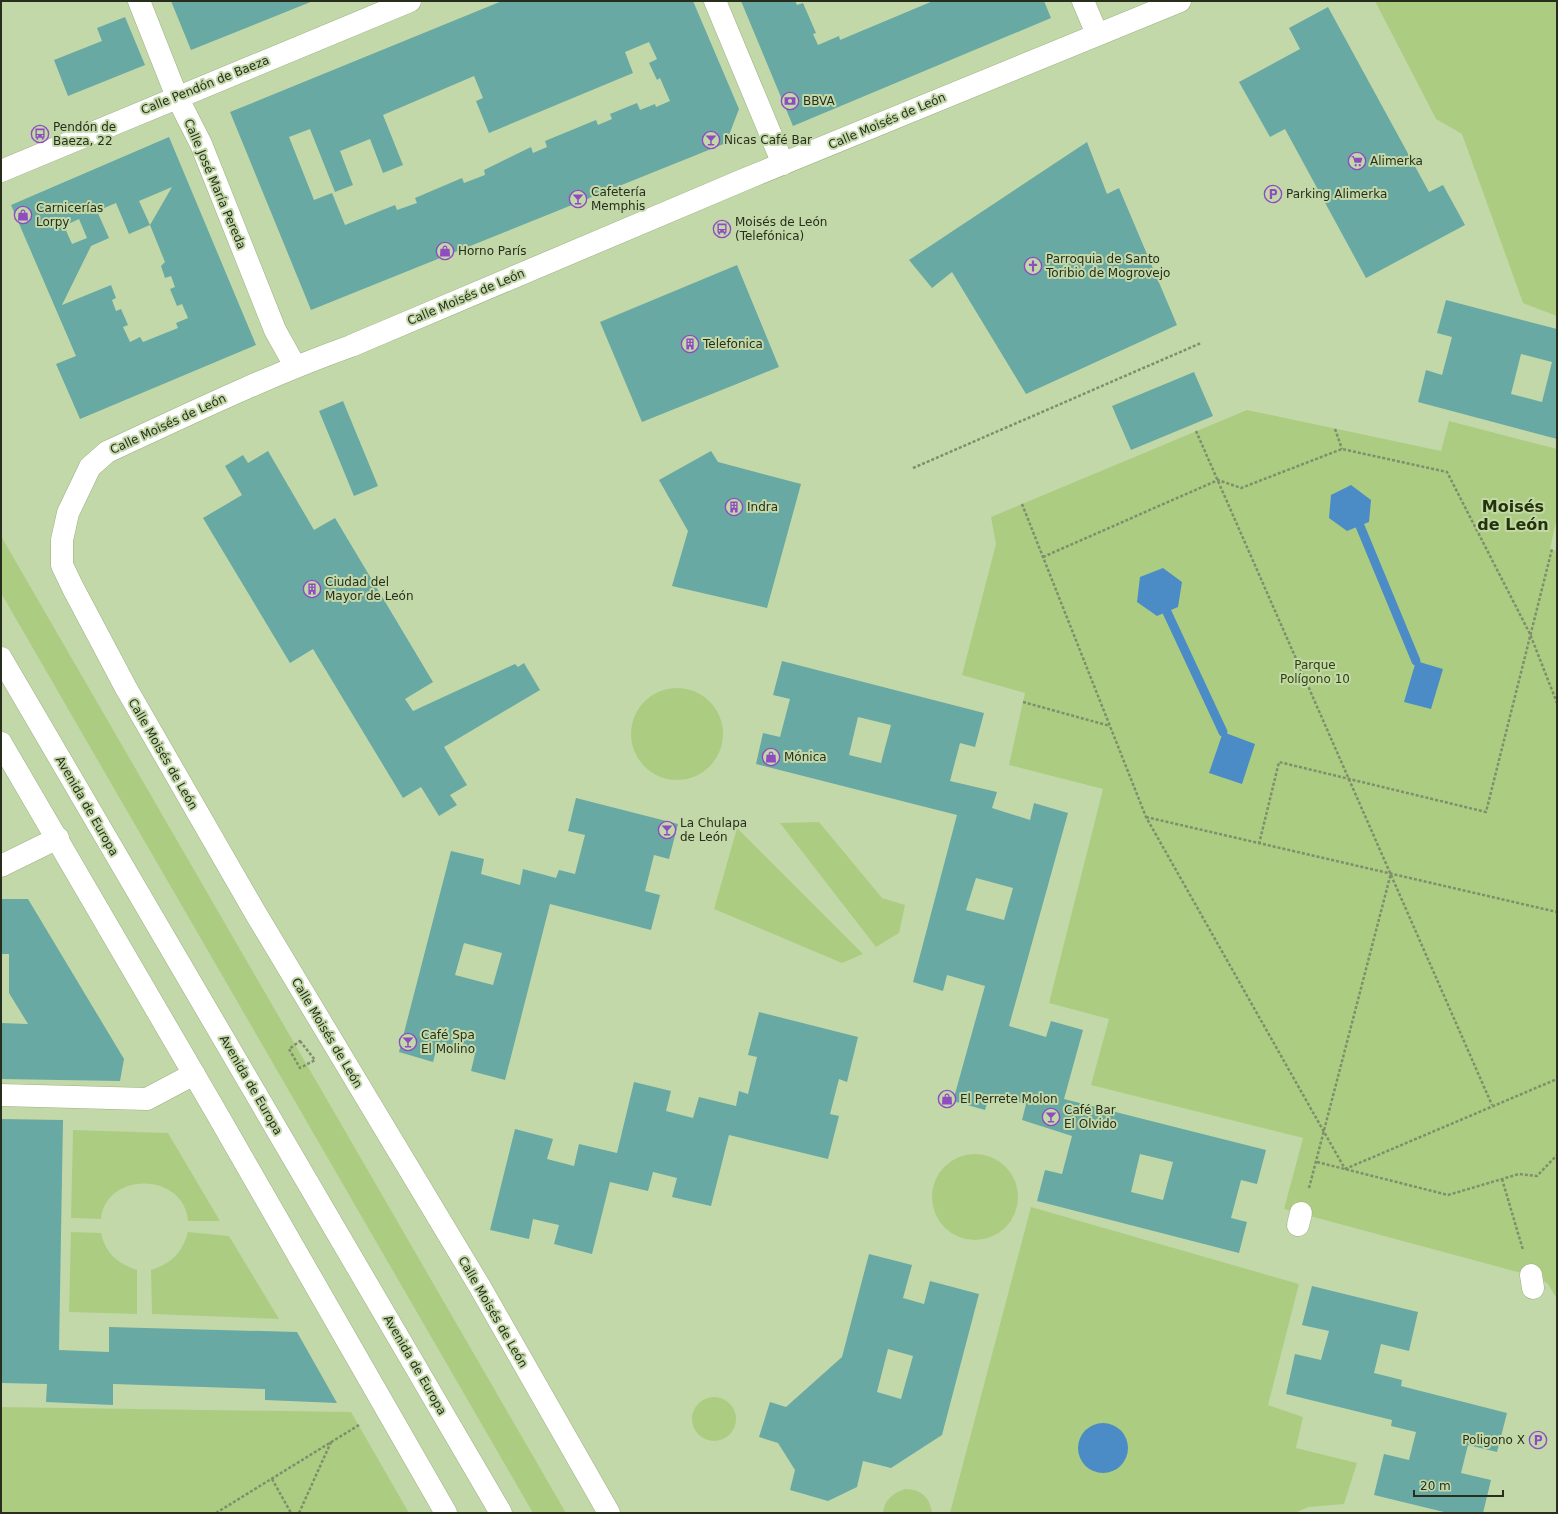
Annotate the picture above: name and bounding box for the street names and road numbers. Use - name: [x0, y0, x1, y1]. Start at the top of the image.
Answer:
- street label: Calle Pendón de Baeza: [139, 53, 271, 117]
- street label: Calle Moisés de León: [826, 90, 948, 152]
- street label: Calle José María Pereda: [181, 117, 249, 251]
- street label: Calle Moisés de León: [405, 266, 527, 328]
- street label: Calle Moisés de León: [108, 391, 228, 457]
- street label: Calle Moisés de León: [125, 696, 201, 812]
- street label: Avenida de Europa: [53, 754, 121, 858]
- street label: Calle Moisés de León: [289, 975, 365, 1091]
- street label: Avenida de Europa: [217, 1033, 285, 1137]
- street label: Calle Moisés de León: [455, 1254, 531, 1370]
- street label: Avenida de Europa: [381, 1313, 449, 1417]

